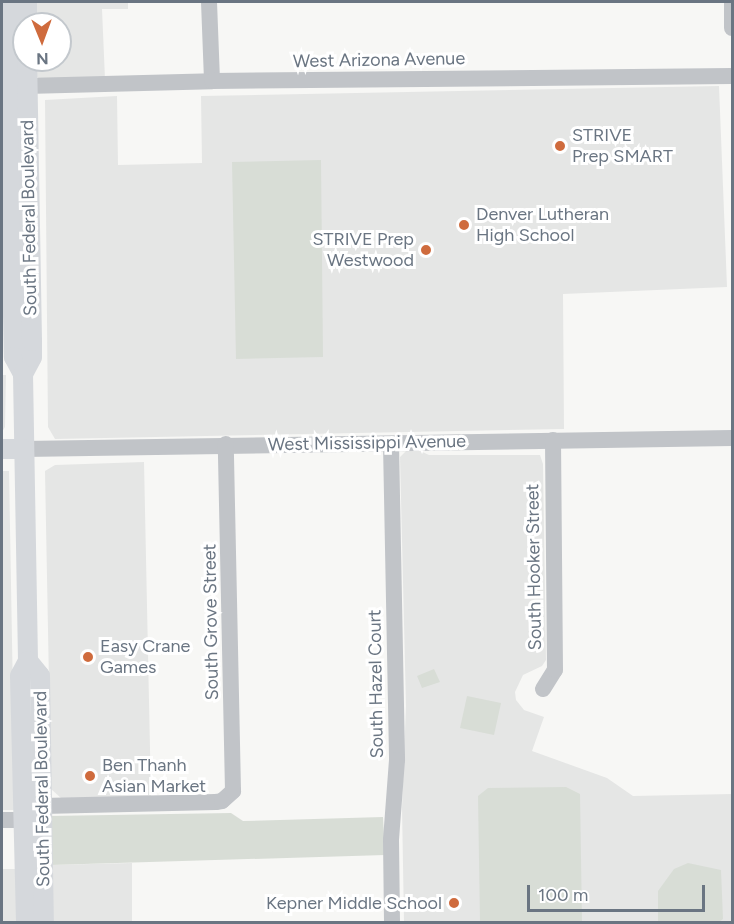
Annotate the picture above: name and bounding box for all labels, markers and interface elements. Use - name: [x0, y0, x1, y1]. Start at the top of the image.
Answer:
- north arrow: [12, 12, 72, 72]
- street label: West Arizona Avenue: [293, 48, 465, 72]
- text: N: [36, 49, 49, 68]
- street label: South Federal Boulevard: [16, 120, 42, 316]
- place label: STRIVE Prep SMART: [572, 125, 673, 168]
- marker: STRIVE Prep SMART: [553, 139, 567, 153]
- place label: Denver Lutheran High School: [476, 204, 609, 246]
- marker: Denver Lutheran High School: [457, 218, 471, 232]
- place label: STRIVE Prep Westwood: [312, 229, 414, 272]
- marker: STRIVE Prep Westwood: [419, 243, 433, 257]
- street label: West Mississippi Avenue: [268, 430, 466, 456]
- street label: South Hooker Street: [522, 484, 546, 650]
- street label: South Grove Street: [199, 544, 223, 700]
- street label: South Hazel Court: [364, 609, 388, 759]
- place label: Easy Crane Games: [100, 636, 190, 678]
- marker: Easy Crane Games: [81, 650, 95, 664]
- street label: South Federal Boulevard: [29, 691, 55, 887]
- place label: Ben Thanh Asian Market: [102, 755, 206, 798]
- marker: Ben Thanh Asian Market: [83, 769, 97, 783]
- scale bar: [530, 873, 708, 911]
- text: 100 m: [538, 884, 588, 906]
- place label: Kepner Middle School: [266, 892, 442, 914]
- marker: Kepner Middle School: [447, 896, 461, 910]

